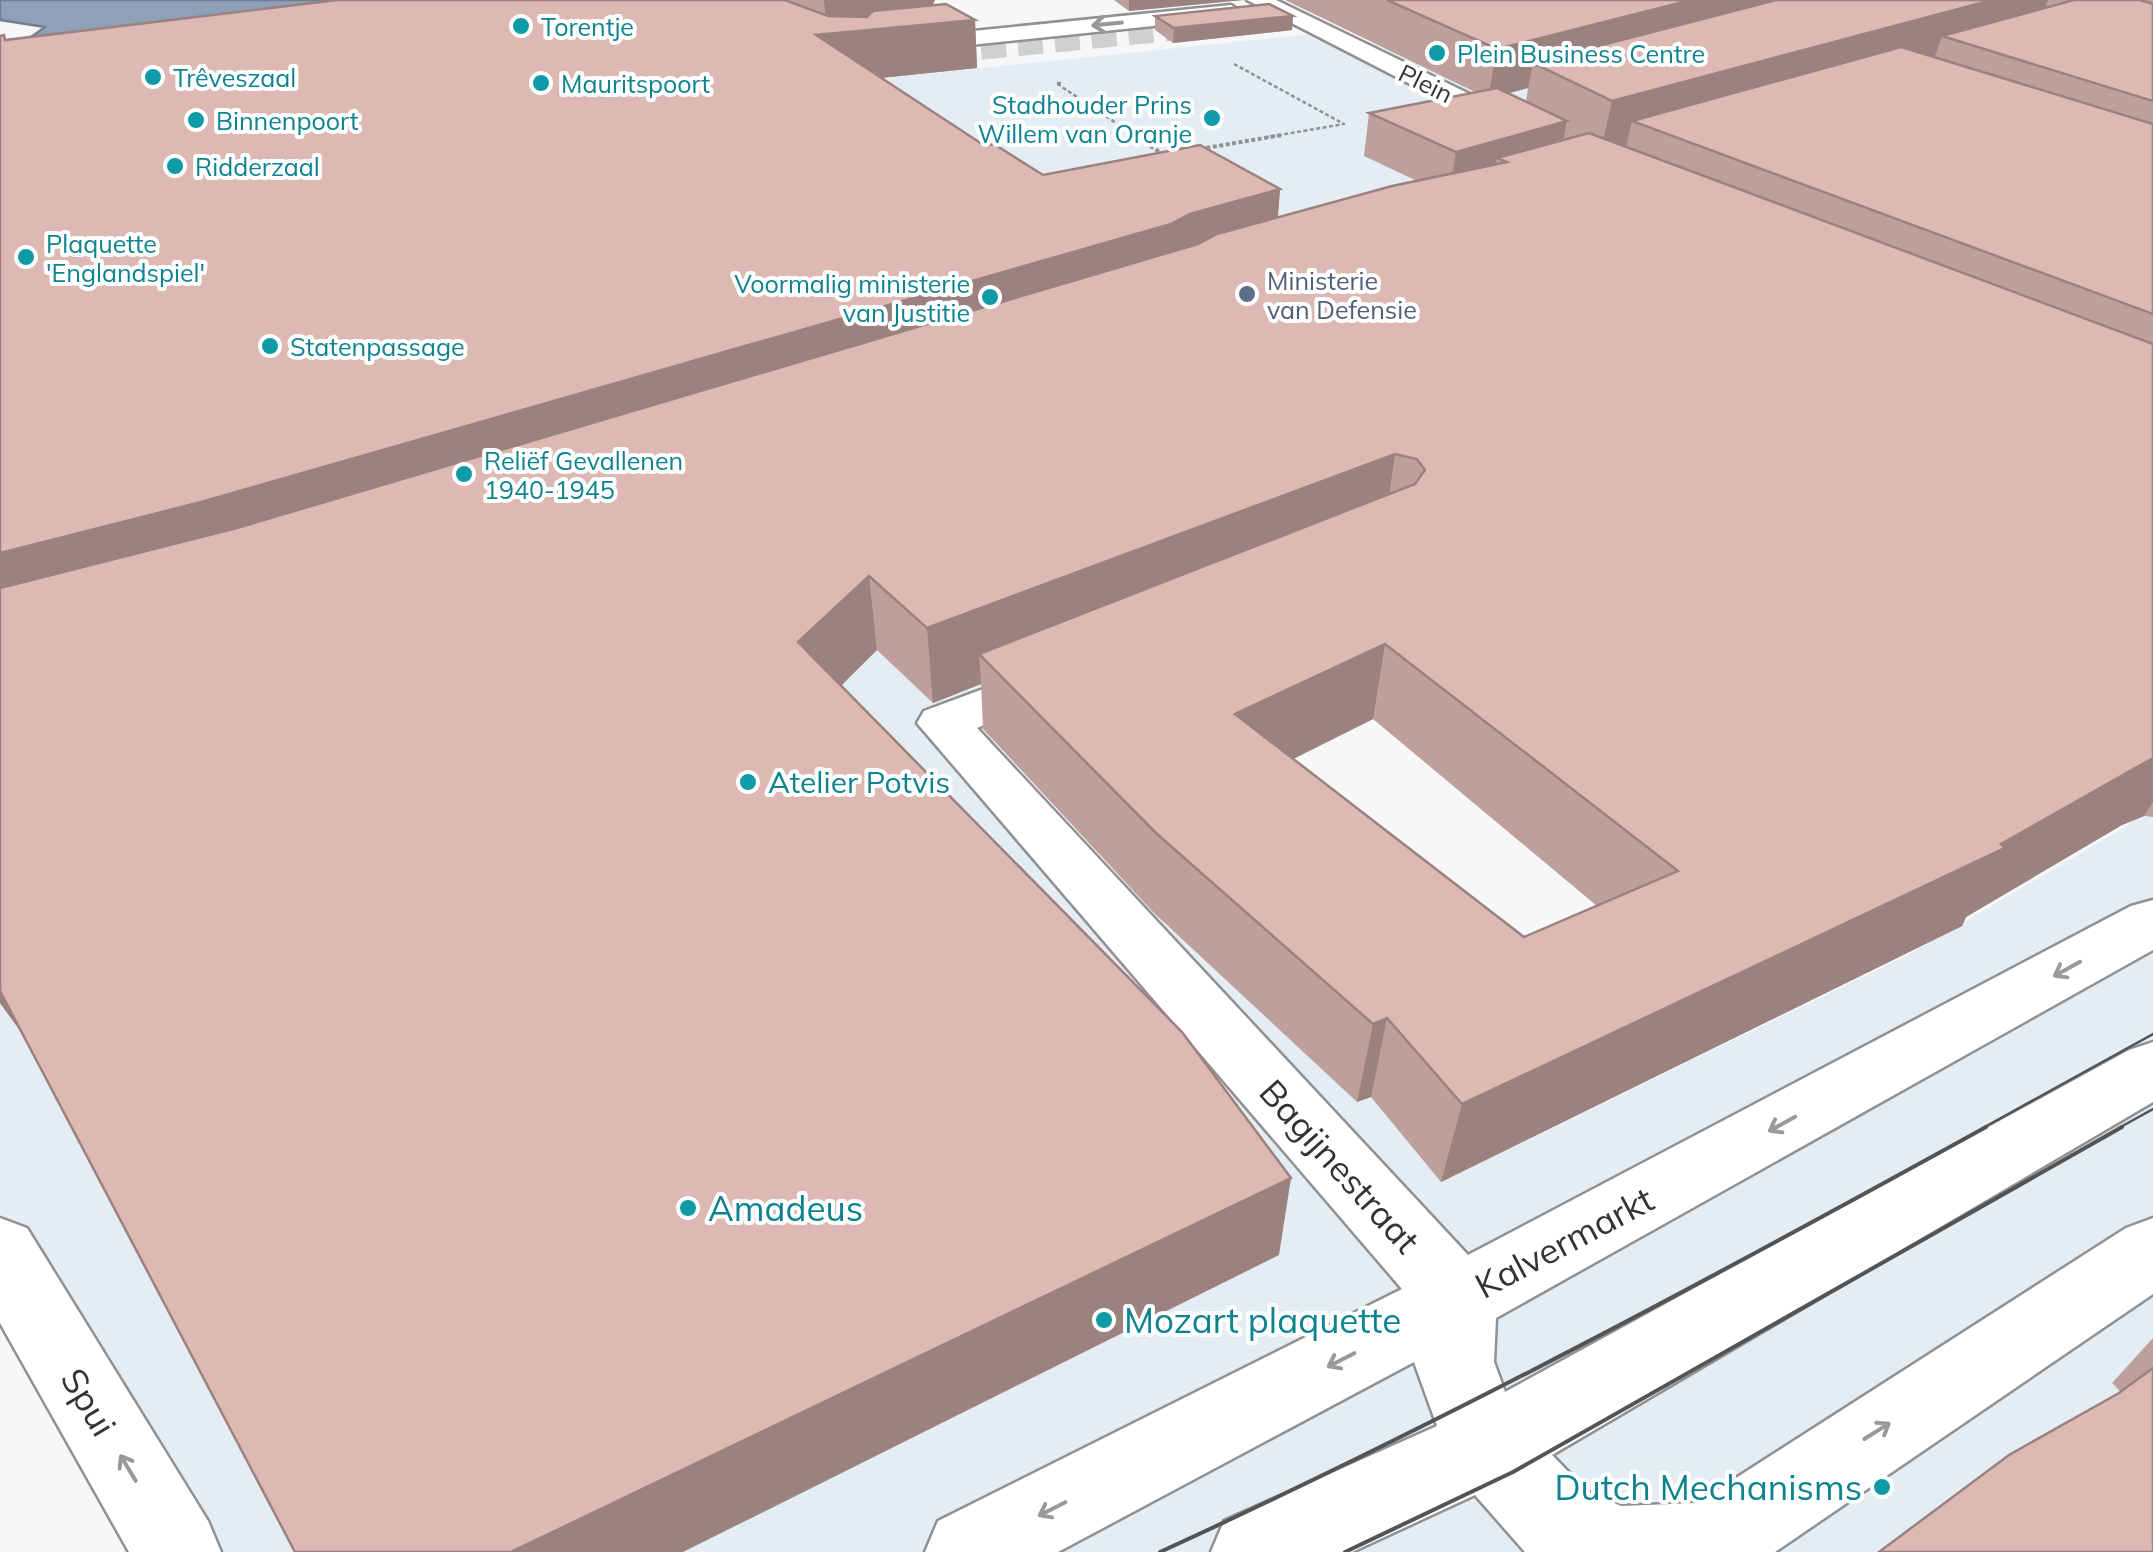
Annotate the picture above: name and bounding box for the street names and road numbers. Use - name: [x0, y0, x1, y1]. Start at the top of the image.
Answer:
- street label: Plein: [1394, 57, 1458, 109]
- street label: Bagijnestraat: [1251, 1070, 1429, 1262]
- street label: Kalvermarkt: [1467, 1177, 1661, 1307]
- street label: Spui: [52, 1360, 126, 1444]

